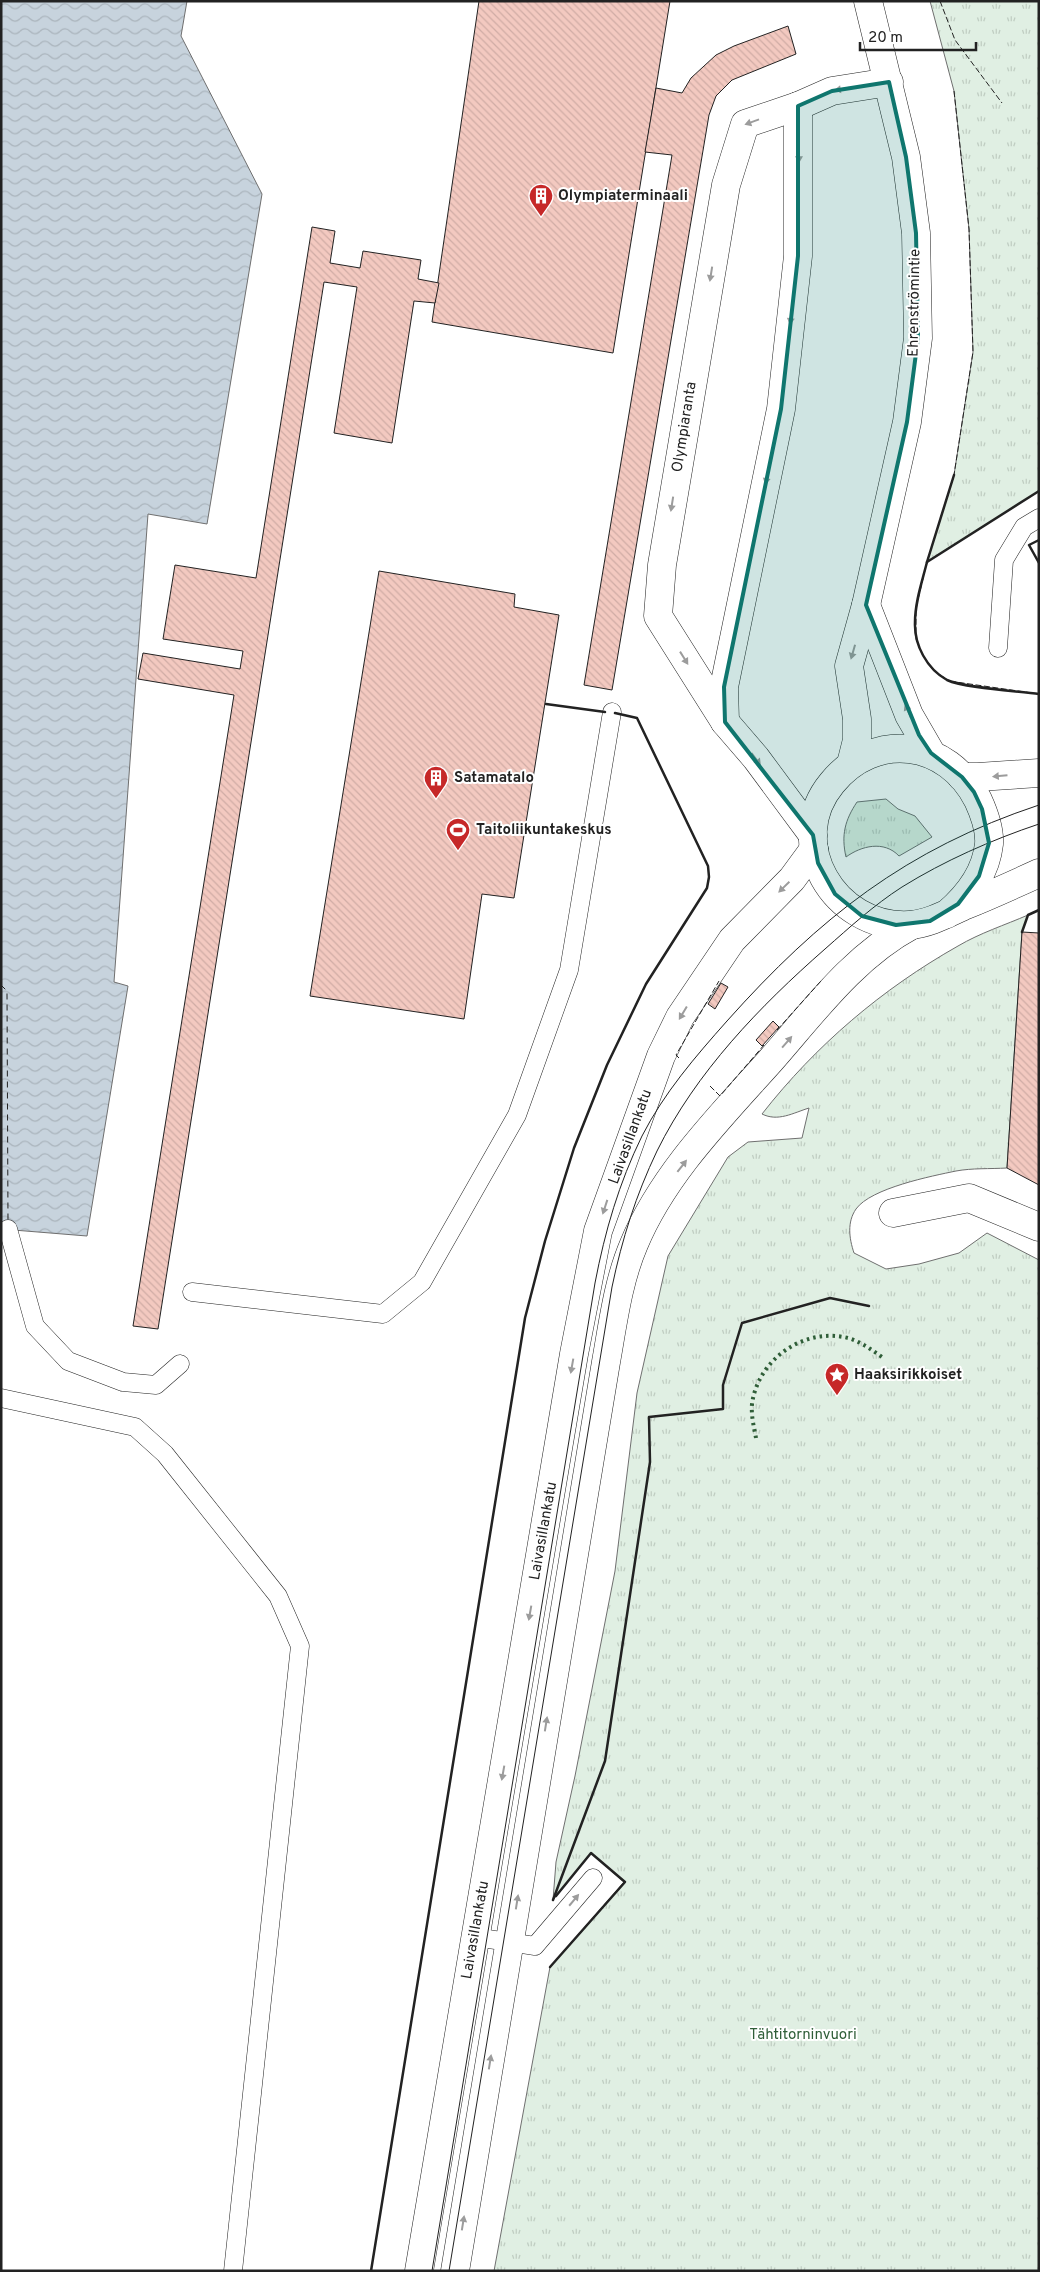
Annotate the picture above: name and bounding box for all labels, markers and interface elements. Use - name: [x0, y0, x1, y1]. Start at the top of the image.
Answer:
- scale bar: [860, 20, 976, 52]
- text: 20 m: [868, 29, 903, 48]
- one-way arrow: [834, 86, 850, 94]
- one-way arrow: [745, 119, 760, 126]
- one-way arrow: [795, 147, 803, 163]
- building icon: Olympiaterminaali: [528, 183, 554, 217]
- place label: Olympiaterminaali: [558, 187, 688, 206]
- street label: Ehrenströmintie: [905, 249, 925, 357]
- one-way arrow: [706, 267, 714, 283]
- one-way arrow: [787, 309, 795, 325]
- street label: Olympiaranta: [668, 380, 702, 474]
- one-way arrow: [763, 470, 771, 485]
- one-way arrow: [668, 496, 676, 512]
- one-way arrow: [849, 645, 857, 660]
- one-way arrow: [679, 651, 689, 664]
- one-way arrow: [903, 704, 911, 718]
- one-way arrow: [751, 752, 761, 766]
- building icon: Satamatalo: [423, 765, 449, 799]
- place label: Satamatalo: [454, 769, 534, 788]
- one-way arrow: [992, 772, 1008, 780]
- sports icon: Taitoliikuntakeskus: [445, 817, 471, 851]
- place label: Taitoliikuntakeskus: [476, 821, 612, 840]
- one-way arrow: [778, 881, 790, 893]
- one-way arrow: [678, 1007, 687, 1020]
- one-way arrow: [781, 1036, 793, 1048]
- street label: Laivasillankatu: [605, 1087, 657, 1187]
- one-way arrow: [676, 1160, 687, 1173]
- one-way arrow: [601, 1200, 609, 1215]
- one-way arrow: [567, 1359, 575, 1375]
- place icon: Haaksirikkoiset: [824, 1362, 850, 1396]
- place label: Haaksirikkoiset: [854, 1366, 962, 1385]
- street label: Laivasillankatu: [526, 1480, 562, 1582]
- one-way arrow: [526, 1605, 534, 1621]
- one-way arrow: [542, 1716, 550, 1732]
- one-way arrow: [498, 1765, 506, 1781]
- street label: Laivasillankatu: [458, 1879, 494, 1981]
- one-way arrow: [513, 1894, 521, 1910]
- one-way arrow: [568, 1895, 580, 1907]
- park label: Tähtitorninvuori: [749, 2026, 857, 2045]
- one-way arrow: [486, 2054, 494, 2070]
- one-way arrow: [460, 2214, 468, 2230]

